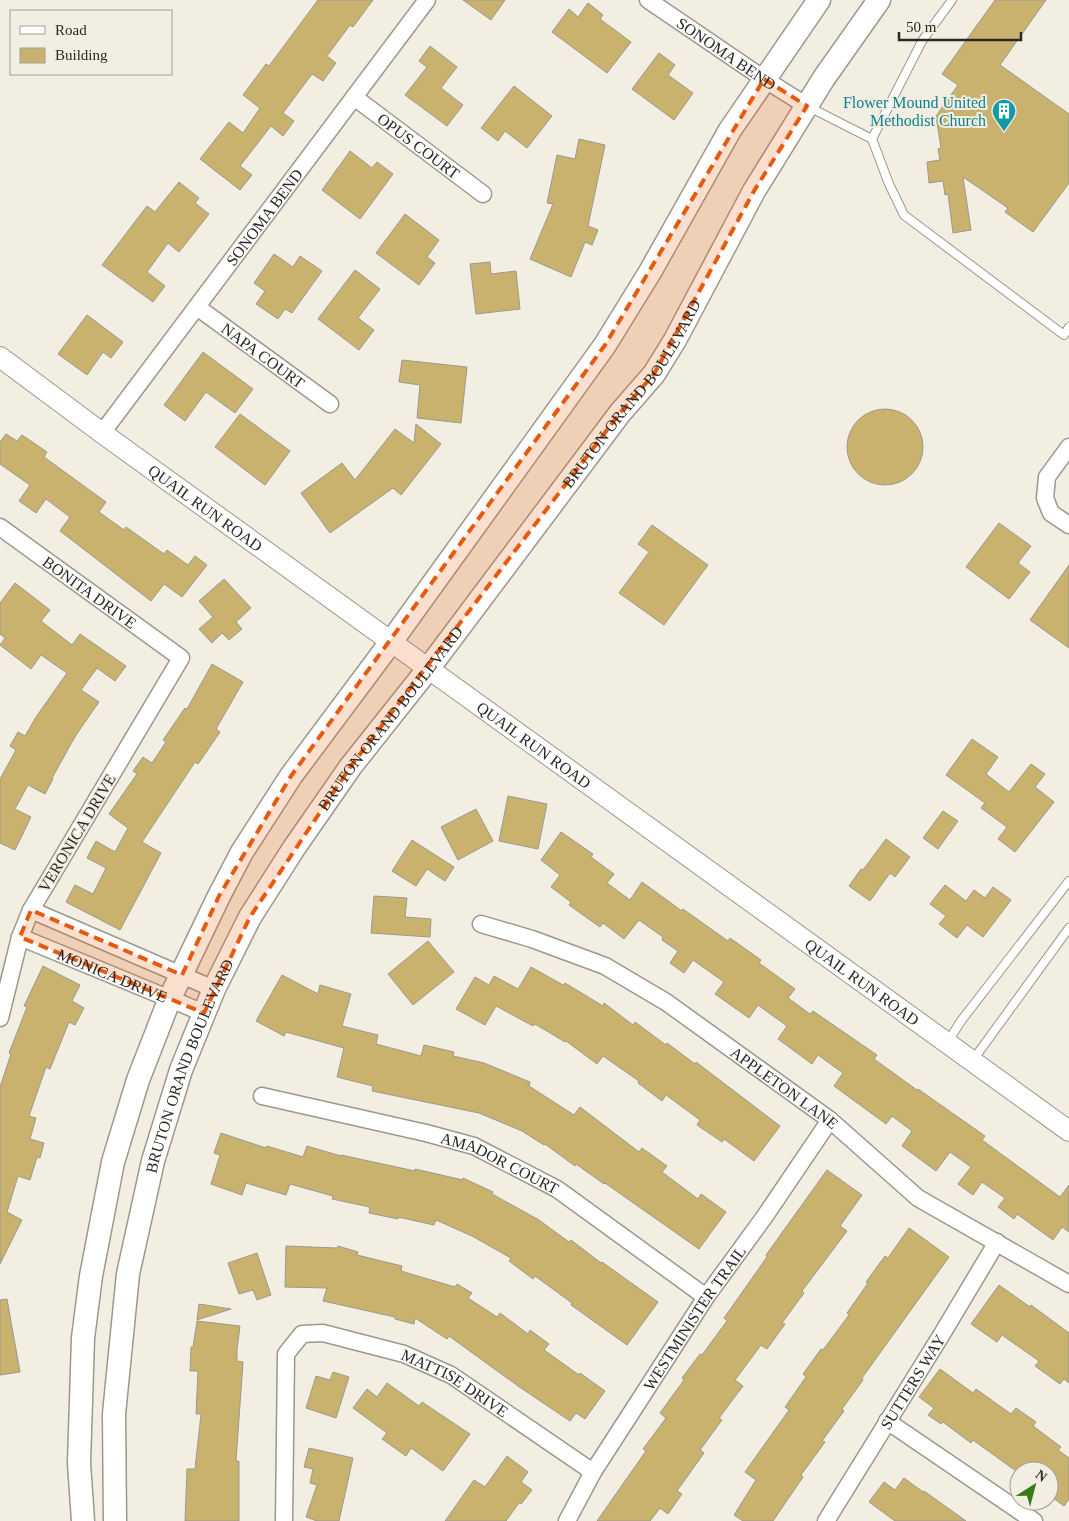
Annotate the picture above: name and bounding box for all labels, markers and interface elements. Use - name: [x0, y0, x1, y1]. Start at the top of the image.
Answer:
- legend: [10, 10, 172, 75]
- scale bar: [899, 10, 1022, 42]
- street label: SONOMA BEND: [674, 14, 779, 93]
- text: 50 m: [906, 19, 937, 35]
- text: Road: [55, 22, 87, 38]
- text: Building: [55, 47, 108, 63]
- place label: Flower Mound United Methodist Church: [843, 94, 986, 129]
- building icon: Flower Mound United Methodist Church: [991, 98, 1017, 132]
- street label: OPUS COURT: [374, 109, 463, 182]
- street label: SONOMA BEND: [222, 166, 306, 269]
- street label: BRUTON ORAND BOULEVARD: [559, 297, 703, 491]
- street label: NAPA COURT: [218, 319, 308, 391]
- street label: QUAIL RUN ROAD: [145, 461, 266, 555]
- street label: BONITA DRIVE: [40, 553, 140, 632]
- street label: BRUTON ORAND BOULEVARD: [314, 623, 466, 813]
- street label: QUAIL RUN ROAD: [474, 698, 594, 792]
- street label: VERONICA DRIVE: [35, 771, 119, 895]
- street label: QUAIL RUN ROAD: [802, 935, 923, 1029]
- street label: MONICA DRIVE: [55, 945, 170, 1005]
- street label: BRUTON ORAND BOULEVARD: [142, 956, 236, 1175]
- street label: APPLETON LANE: [728, 1043, 842, 1132]
- street label: AMADOR COURT: [439, 1129, 562, 1197]
- street label: WESTMINISTER TRAIL: [640, 1243, 749, 1393]
- street label: SUTTERS WAY: [877, 1331, 948, 1432]
- street label: MATTISE DRIVE: [399, 1346, 511, 1420]
- north arrow: [1009, 1461, 1059, 1511]
- text: N: [1033, 1467, 1050, 1485]

